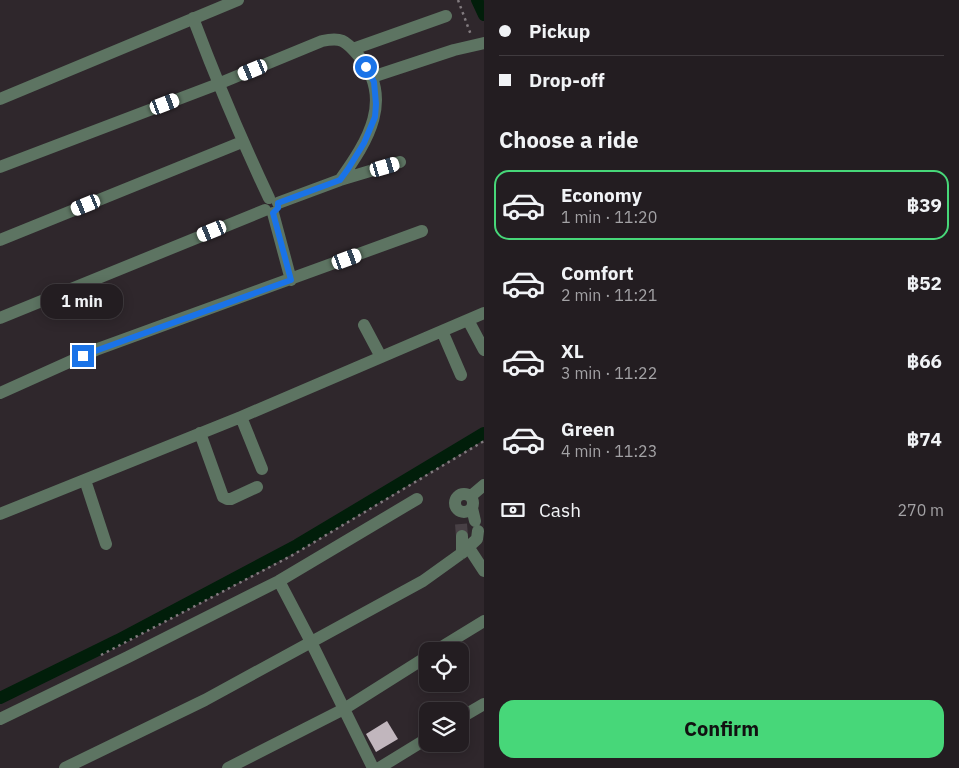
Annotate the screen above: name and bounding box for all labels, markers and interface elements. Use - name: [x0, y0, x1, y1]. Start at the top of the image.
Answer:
- text: Pickup: [529, 19, 590, 43]
- route start: [355, 56, 377, 78]
- car: [236, 57, 269, 83]
- text: Drop-off: [529, 68, 605, 92]
- car: [148, 92, 181, 116]
- text: Choose a ride: [499, 125, 639, 154]
- car: [368, 156, 401, 178]
- icon: car: [501, 183, 546, 228]
- text: Economy: [561, 183, 642, 207]
- car: [69, 192, 102, 218]
- text: ฿39: [907, 193, 942, 217]
- text: 1 min · 11:20: [561, 207, 657, 227]
- car: [195, 218, 228, 244]
- car: [330, 247, 363, 271]
- icon: car: [501, 261, 546, 306]
- text: Comfort: [561, 261, 634, 285]
- text: ฿52: [907, 271, 942, 295]
- callout: 1 min: [42, 284, 124, 318]
- text: 2 min · 11:21: [561, 285, 657, 305]
- text: 1 min: [61, 291, 103, 311]
- icon: car: [501, 339, 546, 384]
- text: XL: [561, 339, 584, 363]
- route end: [72, 345, 94, 367]
- text: ฿66: [907, 349, 942, 373]
- text: 3 min · 11:22: [561, 363, 657, 383]
- icon: car: [501, 417, 546, 462]
- text: Green: [561, 417, 615, 441]
- text: ฿74: [907, 427, 942, 451]
- text: 4 min · 11:23: [561, 441, 657, 461]
- icon: cash: [499, 496, 527, 524]
- text: Cash: [539, 498, 581, 522]
- text: 270 m: [897, 500, 944, 520]
- map controls: [419, 642, 469, 752]
- button: locate: [419, 642, 469, 692]
- button: Confirm: [499, 700, 944, 758]
- button: layers: [419, 702, 469, 752]

